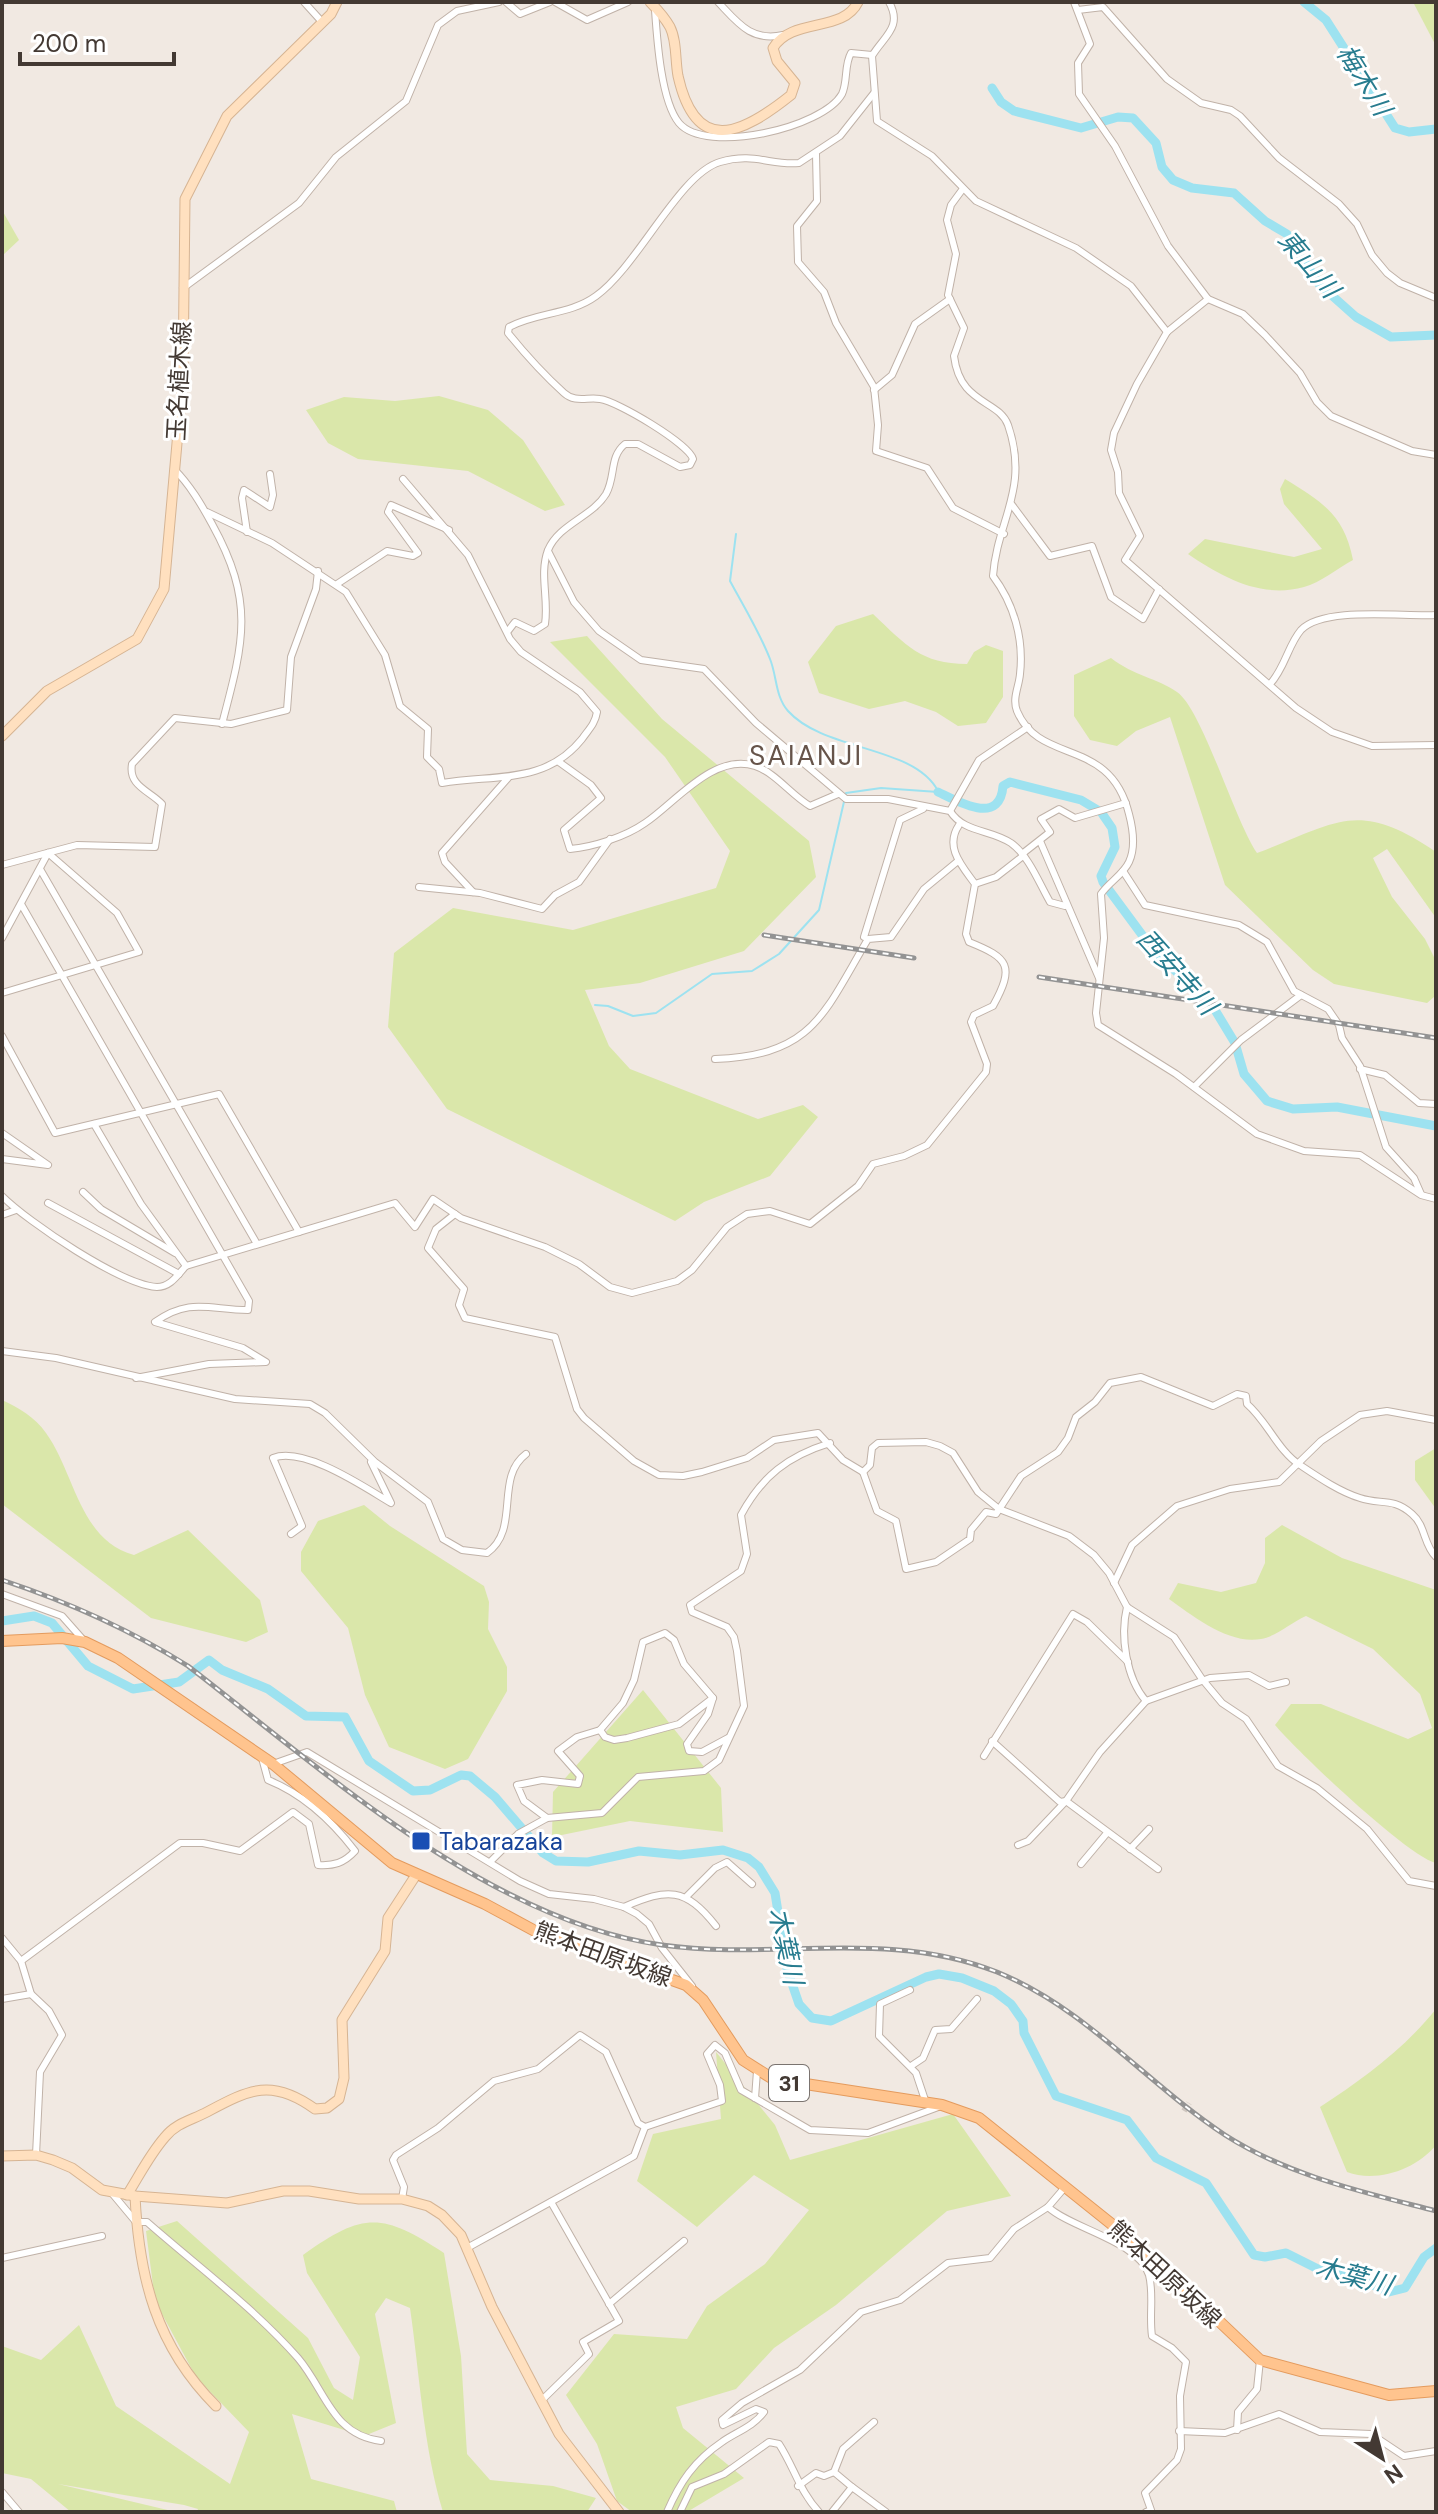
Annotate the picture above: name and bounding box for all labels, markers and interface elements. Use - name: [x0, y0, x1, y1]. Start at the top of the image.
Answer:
- scale bar: [20, 16, 174, 66]
- text: 200 m: [32, 28, 106, 59]
- water label: 梅木川: [1329, 38, 1401, 125]
- water label: 東山川: [1271, 223, 1349, 307]
- street label: 玉名植木線: [160, 320, 198, 442]
- district label: SAIANJI: [749, 737, 863, 774]
- water label: 西安寺川: [1130, 922, 1226, 1024]
- place label: Tabarazaka: [439, 1826, 563, 1857]
- marker: Tabarazaka: [410, 1830, 432, 1852]
- water label: 木葉川: [761, 1904, 811, 1991]
- street label: 熊本田原坂線: [530, 1915, 676, 1993]
- road number: 31: [769, 2065, 809, 2101]
- street label: 熊本田原坂線: [1102, 2214, 1228, 2334]
- water label: 木葉川: [1312, 2249, 1399, 2303]
- north arrow: [1342, 2418, 1422, 2498]
- text: N: [1378, 2457, 1408, 2490]

